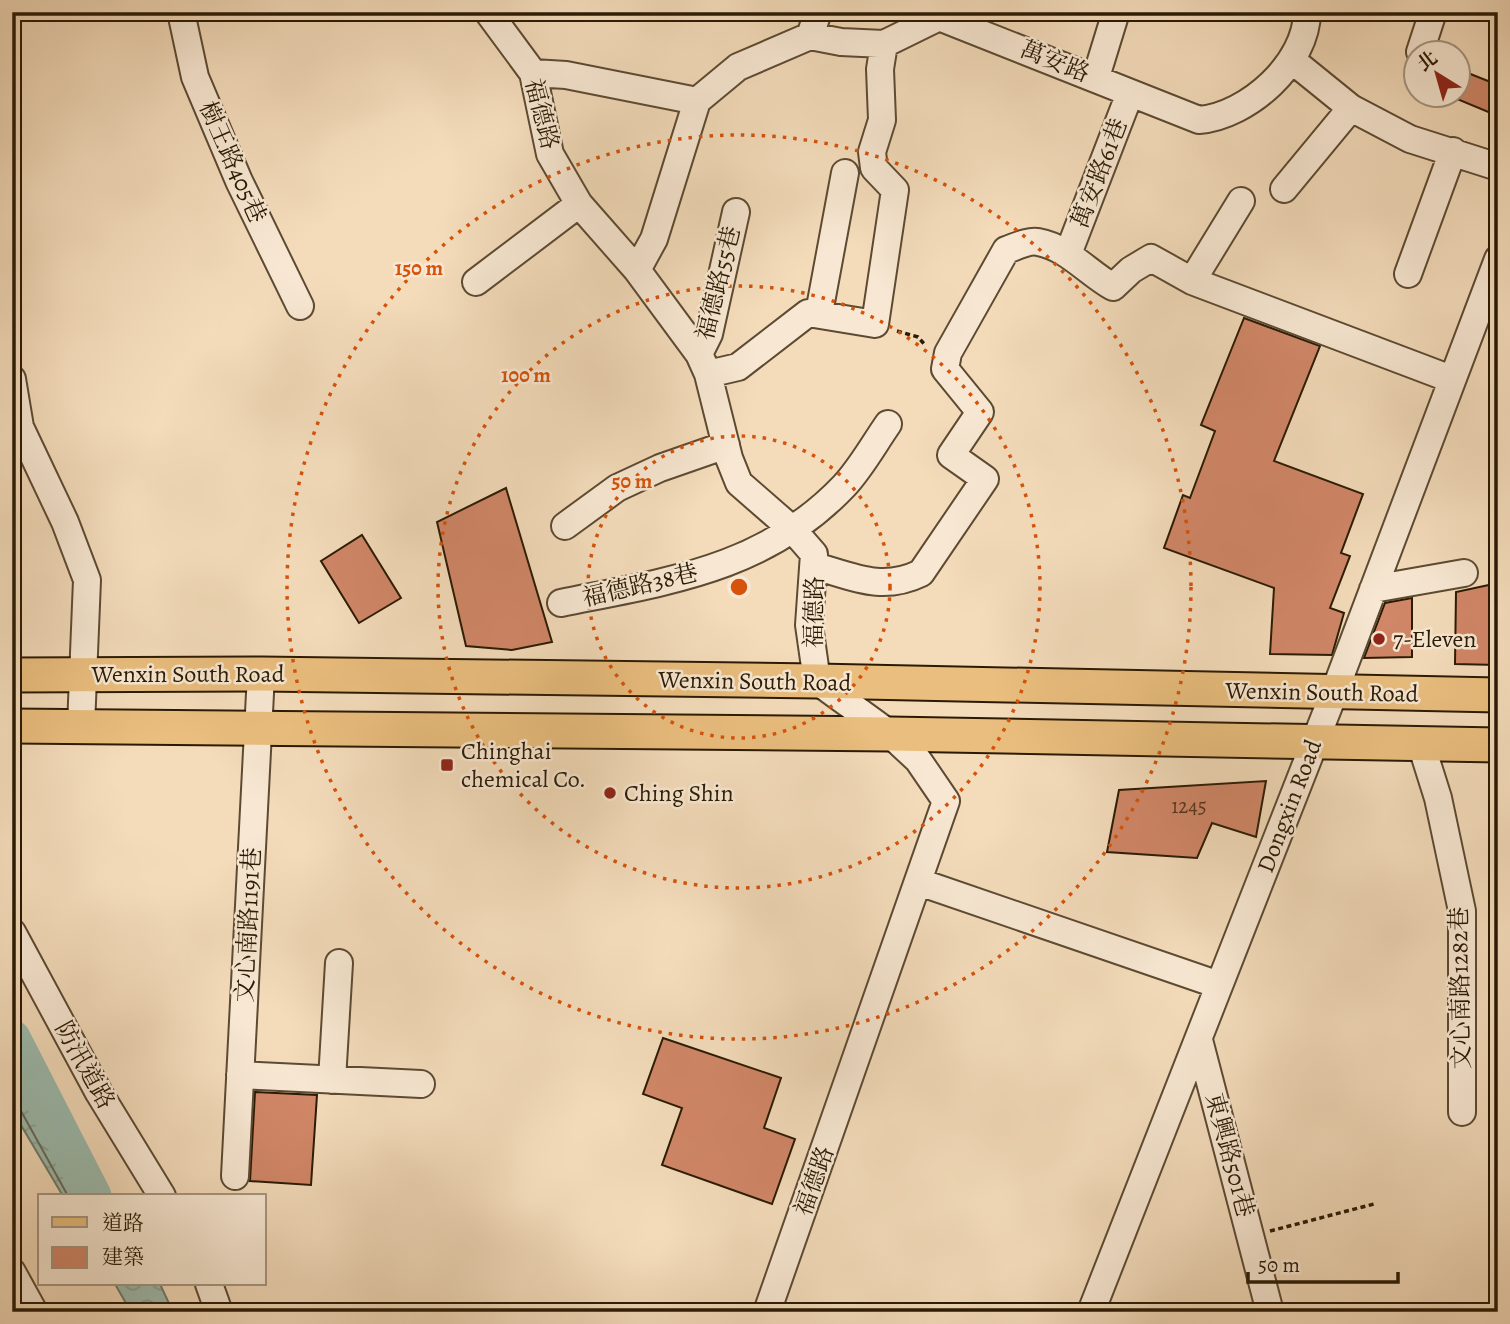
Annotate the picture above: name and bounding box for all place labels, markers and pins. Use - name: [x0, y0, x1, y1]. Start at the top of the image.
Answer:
- centre of rings: [727, 575, 751, 599]
- place label: 7-Eleven: [1393, 623, 1476, 655]
- marker: 7-Eleven: [1371, 631, 1387, 647]
- place label: Chinghai chemical Co.: [461, 735, 586, 795]
- marker: Chinghai chemical Co.: [439, 757, 455, 773]
- place label: Ching Shin: [624, 777, 734, 809]
- marker: Ching Shin: [602, 785, 618, 801]

